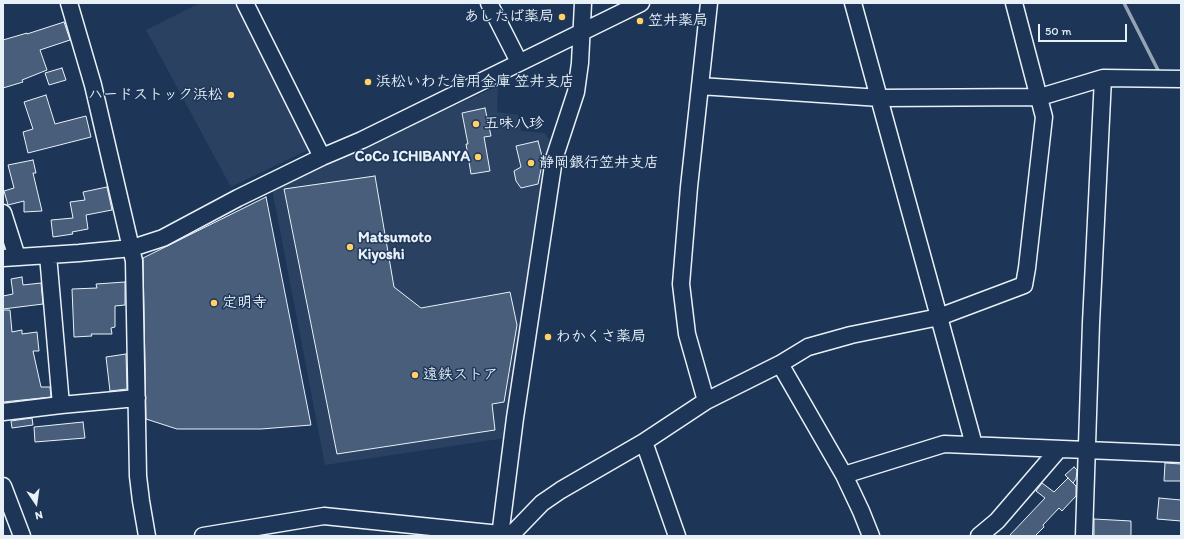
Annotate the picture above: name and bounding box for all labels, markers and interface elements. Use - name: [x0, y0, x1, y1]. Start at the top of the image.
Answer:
- place label: あしたば薬局: [464, 8, 554, 26]
- marker: あしたば薬局: [557, 12, 567, 22]
- place label: 笠井薬局: [648, 12, 708, 30]
- marker: 笠井薬局: [635, 16, 645, 26]
- scale bar: [1040, 16, 1129, 42]
- text: 50 m: [1045, 24, 1071, 38]
- place label: 浜松いわた信用金庫 笠井支店: [376, 73, 574, 91]
- marker: 浜松いわた信用金庫 笠井支店: [363, 77, 373, 87]
- place label: ハードストック浜松: [88, 86, 223, 104]
- marker: ハードストック浜松: [226, 90, 236, 100]
- place label: 五味八珍: [484, 115, 544, 133]
- marker: 五味八珍: [471, 119, 481, 129]
- place label: CoCo ICHIBANYA: [355, 148, 470, 166]
- marker: CoCo ICHIBANYA: [473, 152, 483, 162]
- place label: 静岡銀行笠井支店: [539, 154, 659, 172]
- marker: 静岡銀行笠井支店: [526, 158, 536, 168]
- place label: Matsumoto Kiyoshi: [358, 229, 432, 264]
- marker: Matsumoto Kiyoshi: [345, 242, 355, 252]
- place label: 定明寺: [222, 294, 267, 312]
- marker: 定明寺: [209, 298, 219, 308]
- place label: わかくさ薬局: [556, 328, 646, 346]
- marker: わかくさ薬局: [543, 332, 553, 342]
- place label: 遠鉄ストア: [423, 366, 498, 384]
- marker: 遠鉄ストア: [410, 370, 420, 380]
- north arrow: [16, 483, 56, 523]
- text: N: [34, 508, 44, 522]

